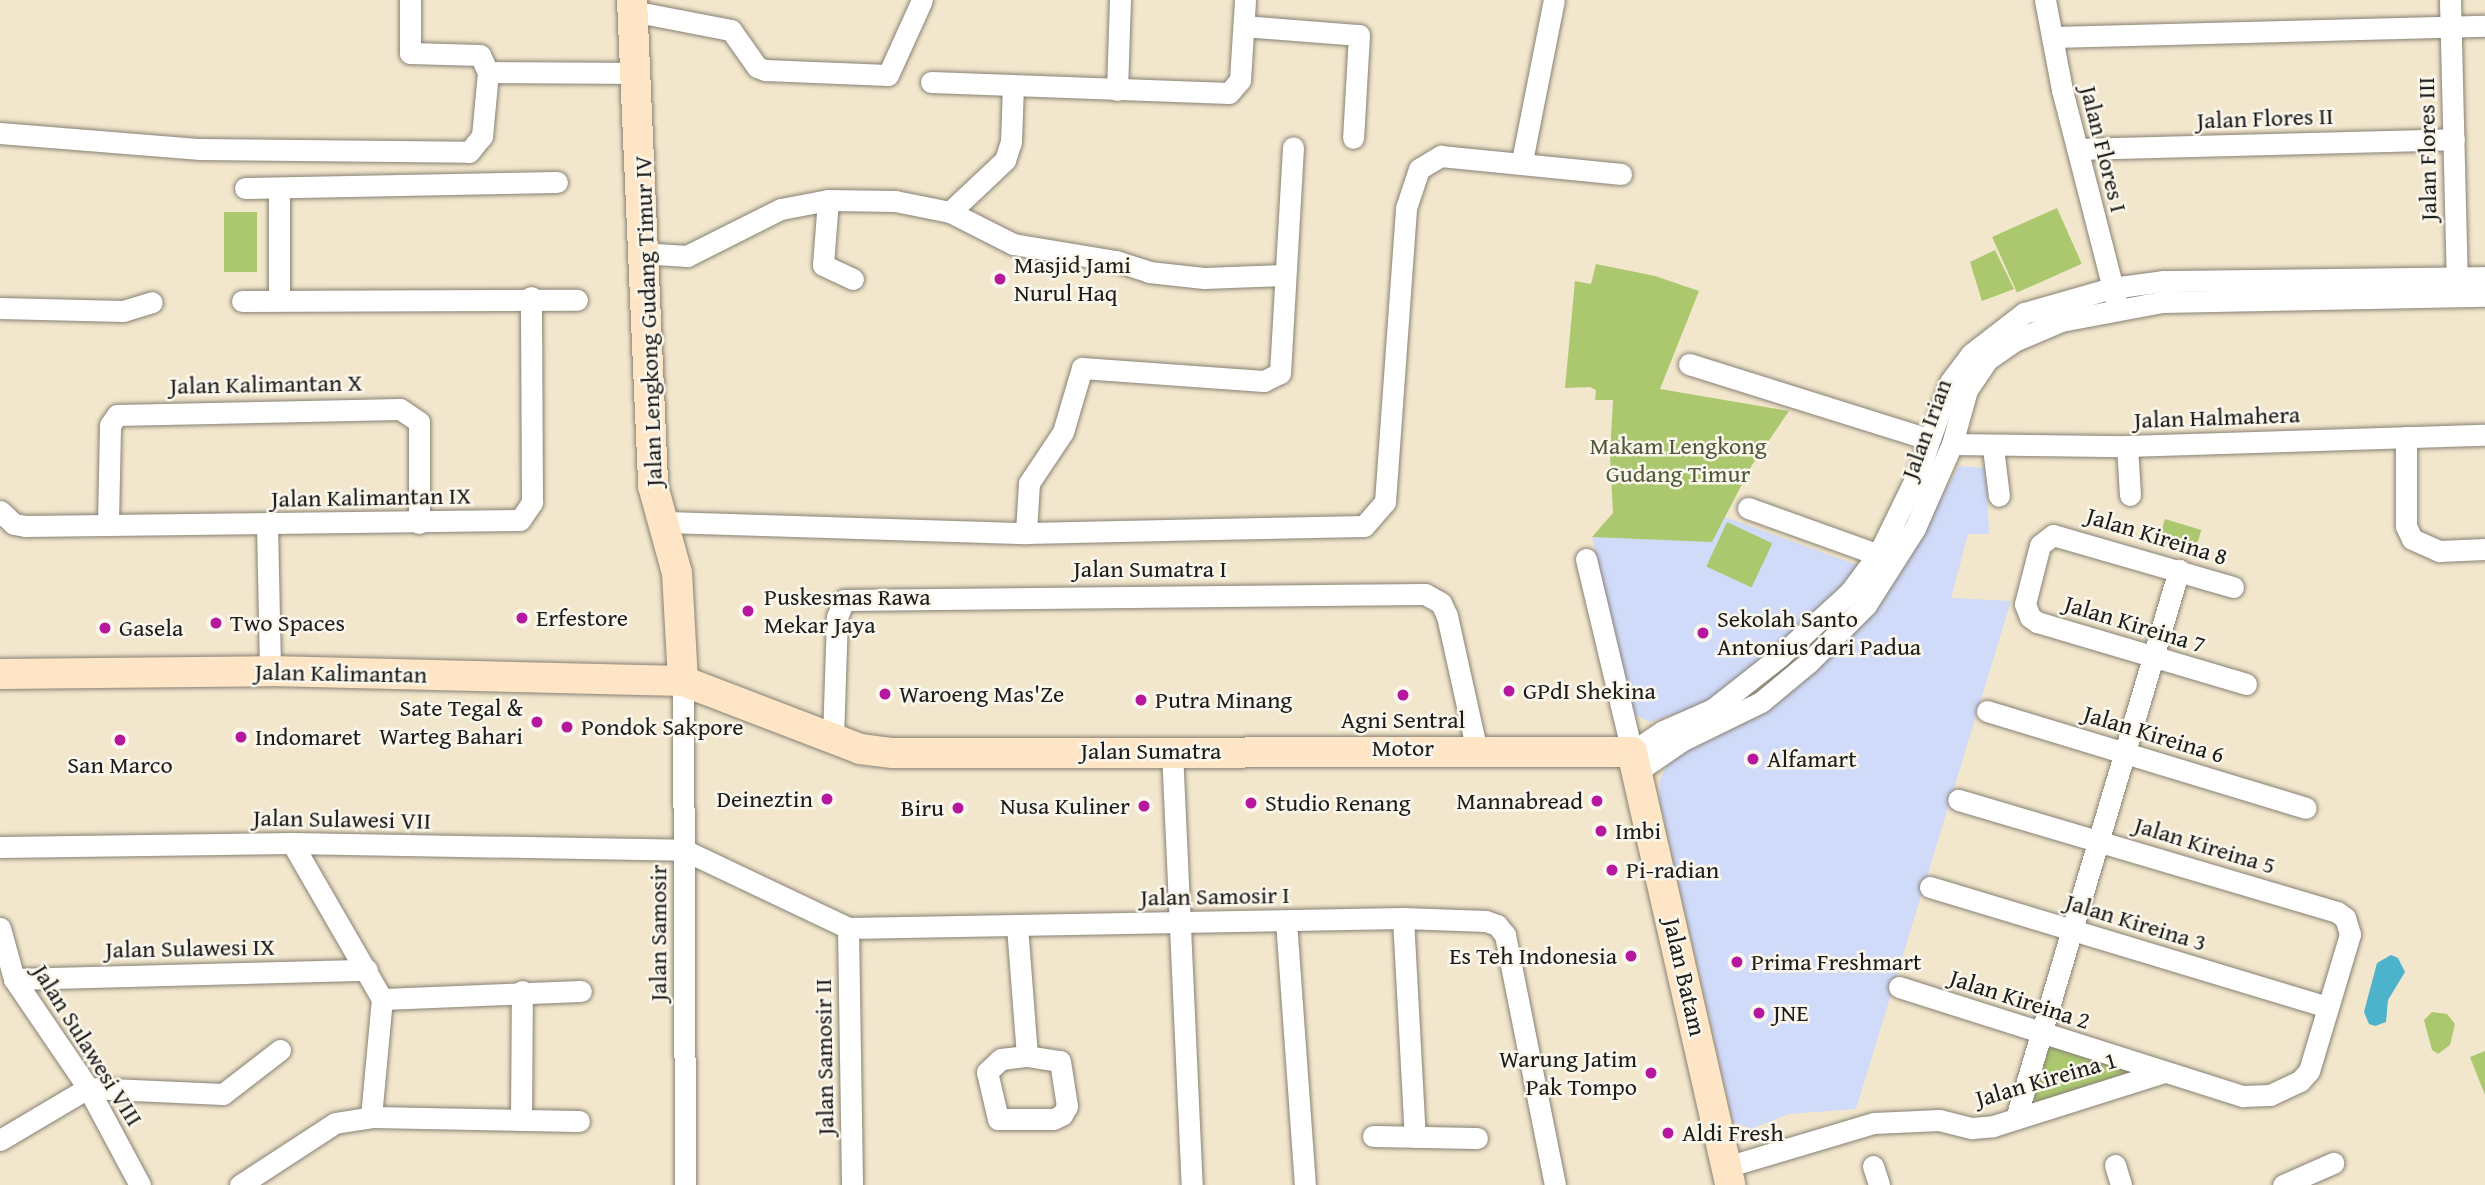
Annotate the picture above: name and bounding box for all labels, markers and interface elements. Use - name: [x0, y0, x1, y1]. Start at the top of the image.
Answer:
- street label: Jalan Flores III: [2411, 77, 2443, 221]
- street label: Jalan Flores I: [2074, 83, 2134, 215]
- street label: Jalan Flores II: [2196, 101, 2334, 135]
- street label: Jalan Lengkong Gudang Timur IV: [628, 155, 668, 487]
- place label: Masjid Jami Nurul Haq: [1014, 251, 1131, 307]
- marker: Masjid Jami Nurul Haq: [992, 271, 1008, 287]
- street label: Jalan Kalimantan X: [169, 368, 363, 400]
- street label: Jalan Irian: [1895, 375, 1957, 483]
- street label: Jalan Halmahera: [2133, 400, 2301, 434]
- park label: Makam Lengkong Gudang Timur: [1589, 432, 1767, 488]
- street label: Jalan Kalimantan IX: [271, 481, 471, 513]
- street label: Jalan Kireina 8: [2083, 501, 2231, 571]
- street label: Jalan Sumatra I: [1073, 555, 1227, 583]
- place label: Puskesmas Rawa Mekar Jaya: [764, 583, 930, 639]
- street label: Jalan Kireina 7: [2061, 589, 2209, 659]
- marker: Puskesmas Rawa Mekar Jaya: [738, 601, 758, 621]
- place label: Erfestore: [536, 604, 628, 632]
- place label: Sekolah Santo Antonius dari Padua: [1717, 605, 1921, 661]
- place label: Two Spaces: [230, 609, 345, 637]
- marker: Erfestore: [514, 610, 530, 626]
- place label: Gasela: [119, 614, 183, 642]
- marker: Two Spaces: [208, 615, 224, 631]
- marker: Gasela: [97, 620, 113, 636]
- marker: Sekolah Santo Antonius dari Padua: [1695, 625, 1711, 641]
- street label: Jalan Kalimantan: [255, 657, 427, 689]
- place label: GPdI Shekina: [1523, 677, 1656, 705]
- place label: Waroeng Mas'Ze: [899, 680, 1064, 708]
- marker: GPdI Shekina: [1501, 683, 1517, 699]
- marker: Waroeng Mas'Ze: [877, 686, 893, 702]
- place label: Putra Minang: [1155, 686, 1292, 714]
- marker: Agni Sentral Motor: [1395, 687, 1411, 703]
- marker: Putra Minang: [1133, 692, 1149, 708]
- place label: Sate Tegal & Warteg Bahari: [379, 694, 523, 750]
- street label: Jalan Kireina 6: [2080, 699, 2228, 769]
- place label: Agni Sentral Motor: [1341, 706, 1465, 762]
- place label: Pondok Sakpore: [581, 713, 743, 741]
- marker: Sate Tegal & Warteg Bahari: [529, 714, 545, 730]
- marker: Pondok Sakpore: [559, 719, 575, 735]
- place label: Indomaret: [255, 723, 361, 751]
- marker: Indomaret: [233, 729, 249, 745]
- marker: San Marco: [112, 732, 128, 748]
- street label: Jalan Sumatra: [1081, 737, 1221, 765]
- place label: Alfamart: [1767, 745, 1857, 773]
- place label: San Marco: [67, 751, 173, 779]
- marker: Alfamart: [1745, 751, 1761, 767]
- place label: Deineztin: [716, 785, 813, 813]
- place label: Mannabread: [1456, 787, 1583, 815]
- place label: Studio Renang: [1265, 789, 1411, 817]
- marker: Deineztin: [819, 791, 835, 807]
- place label: Nusa Kuliner: [1000, 792, 1130, 820]
- marker: Mannabread: [1589, 793, 1605, 809]
- place label: Biru: [901, 794, 944, 822]
- marker: Studio Renang: [1243, 795, 1259, 811]
- marker: Nusa Kuliner: [1136, 798, 1152, 814]
- marker: Biru: [950, 800, 966, 816]
- street label: Jalan Sulawesi VII: [253, 803, 431, 835]
- street label: Jalan Kireina 5: [2131, 810, 2279, 880]
- place label: Imbi: [1615, 817, 1661, 845]
- marker: Imbi: [1593, 823, 1609, 839]
- place label: Pi-radian: [1626, 856, 1719, 884]
- marker: Pi-radian: [1604, 862, 1620, 878]
- street label: Jalan Samosir: [644, 865, 672, 1001]
- street label: Jalan Samosir I: [1140, 880, 1290, 912]
- street label: Jalan Kireina 3: [2062, 887, 2210, 957]
- street label: Jalan Batam: [1657, 915, 1713, 1039]
- street label: Jalan Sulawesi IX: [105, 932, 275, 964]
- place label: Es Teh Indonesia: [1449, 942, 1617, 970]
- marker: Es Teh Indonesia: [1623, 948, 1639, 964]
- place label: Prima Freshmart: [1751, 948, 1922, 976]
- marker: Prima Freshmart: [1729, 954, 1745, 970]
- street label: Jalan Sulawesi VIII: [27, 959, 149, 1131]
- street label: Jalan Kireina 2: [1946, 963, 2094, 1035]
- street label: Jalan Samosir II: [808, 978, 840, 1136]
- place label: JNE: [1773, 999, 1808, 1027]
- marker: JNE: [1751, 1005, 1767, 1021]
- place label: Warung Jatim Pak Tompo: [1499, 1045, 1637, 1101]
- street label: Jalan Kireina 1: [1972, 1045, 2120, 1113]
- marker: Warung Jatim Pak Tompo: [1643, 1065, 1659, 1081]
- place label: Aldi Fresh: [1682, 1119, 1784, 1147]
- marker: Aldi Fresh: [1660, 1125, 1676, 1141]

